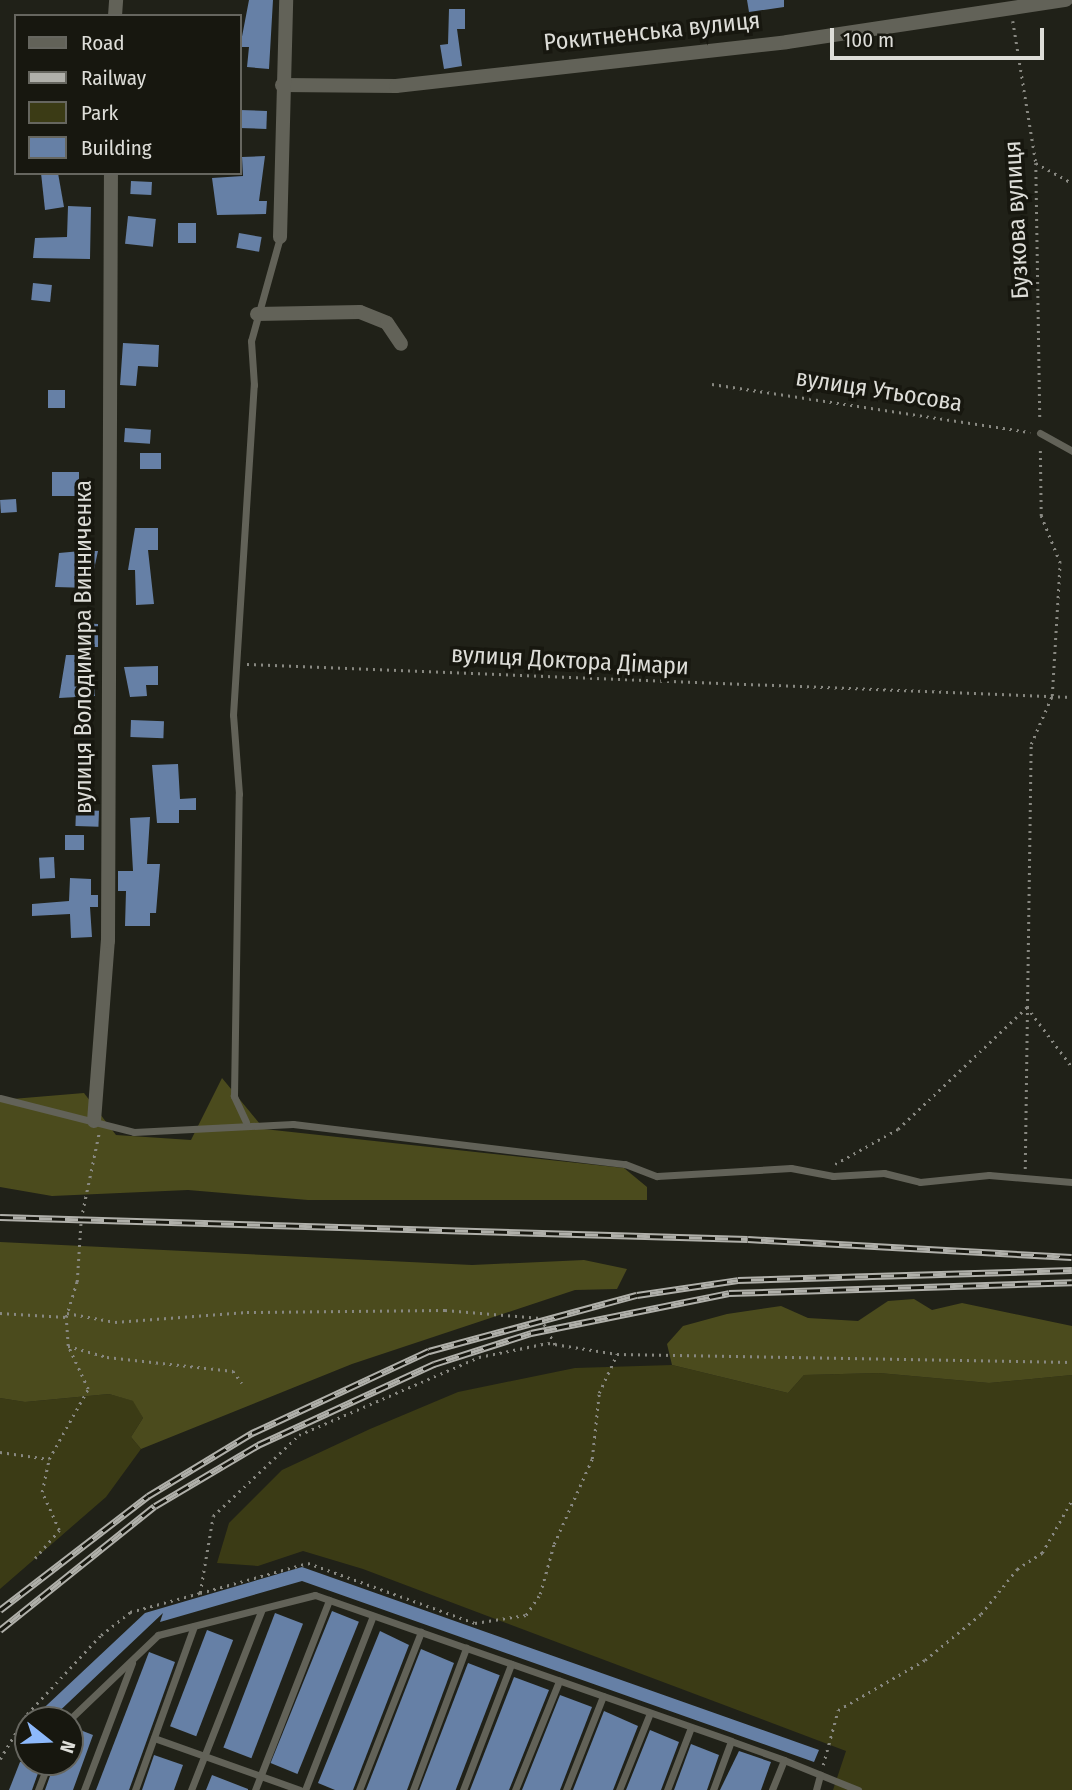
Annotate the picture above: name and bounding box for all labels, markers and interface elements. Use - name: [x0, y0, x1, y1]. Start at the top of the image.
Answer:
- street label: Рокитненська вулиця: [542, 6, 762, 58]
- legend: [14, 14, 242, 175]
- scale bar: [834, 14, 1048, 58]
- text: 100 m: [843, 27, 894, 53]
- text: Road: [81, 30, 125, 56]
- text: Railway: [81, 65, 146, 91]
- text: Park: [81, 100, 118, 126]
- text: Building: [81, 135, 152, 161]
- street label: Бузкова вулиця: [998, 140, 1036, 300]
- street label: вулиця Утьосова: [794, 364, 964, 418]
- street label: вулиця Володимира Винниченка: [70, 480, 98, 814]
- street label: вулиця Доктора Дімари: [450, 640, 690, 682]
- north arrow: [14, 1706, 84, 1776]
- text: N: [55, 1738, 80, 1756]

